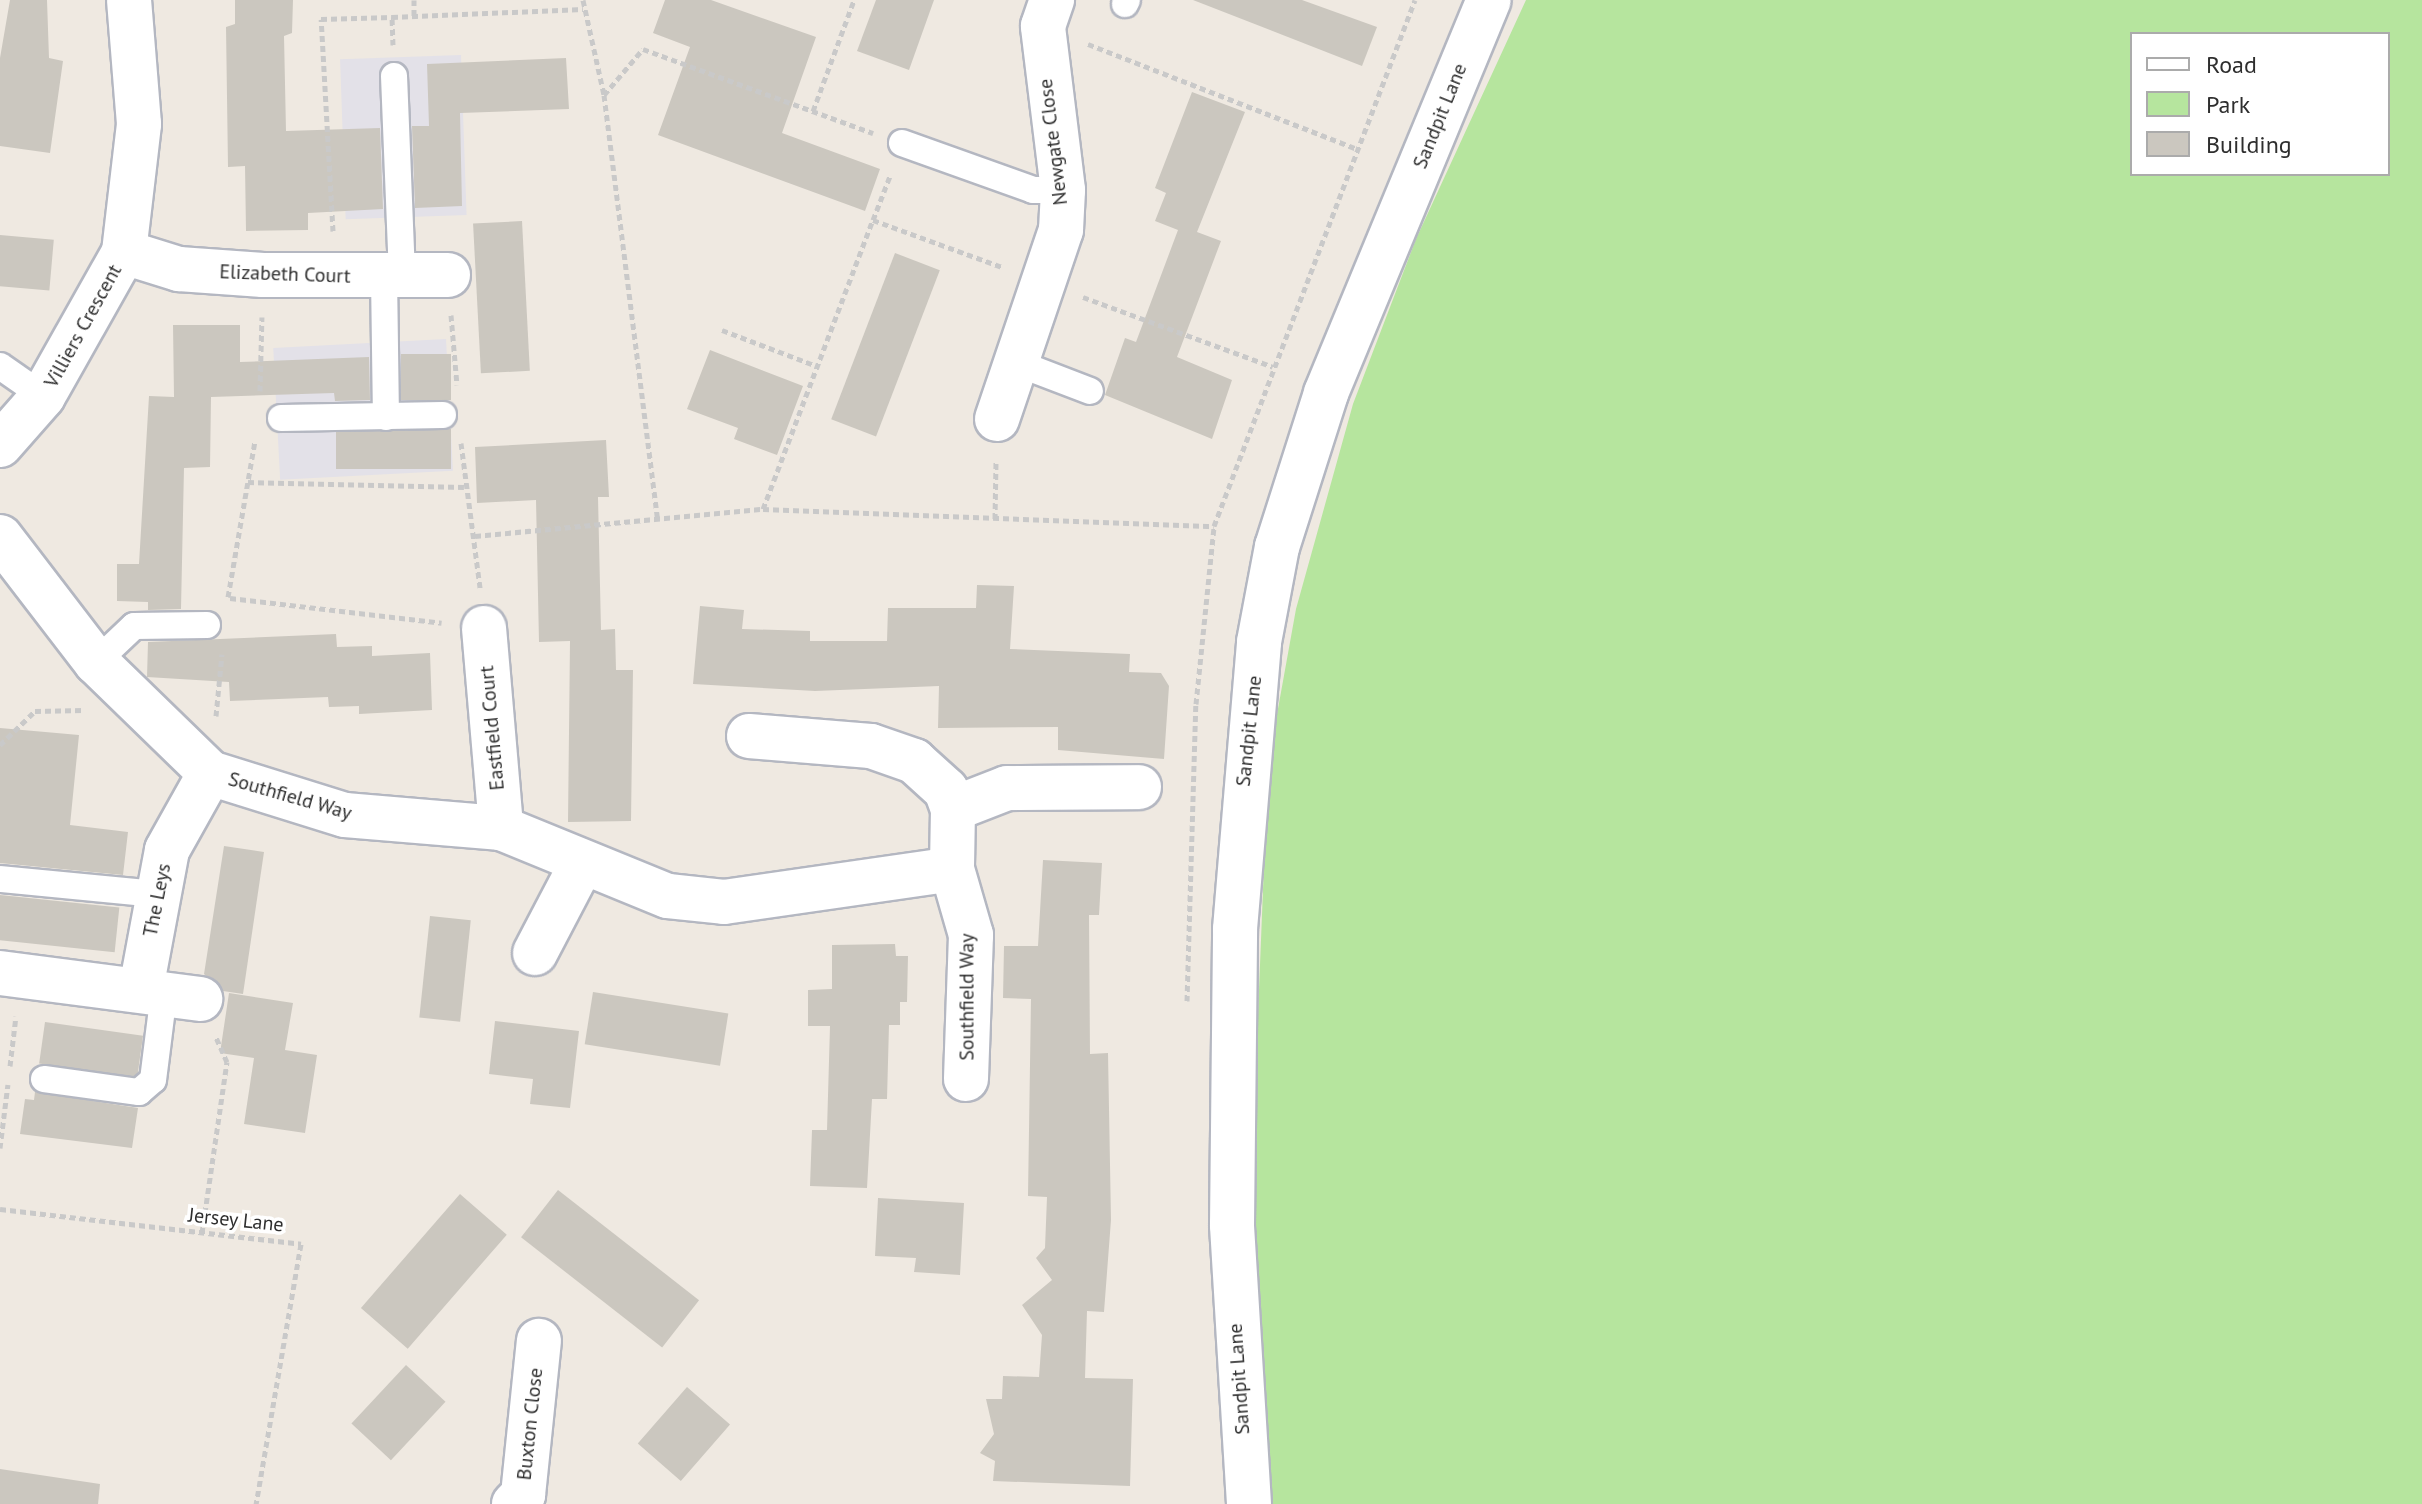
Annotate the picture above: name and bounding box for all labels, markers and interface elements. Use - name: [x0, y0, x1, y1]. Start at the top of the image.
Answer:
- legend: [2130, 32, 2390, 176]
- text: Road: [2206, 49, 2257, 80]
- street label: Sandpit Lane: [1408, 60, 1472, 172]
- street label: Newgate Close: [1033, 77, 1073, 207]
- text: Park: [2206, 89, 2250, 120]
- text: Building: [2206, 129, 2292, 160]
- street label: Villiers Crescent: [39, 260, 127, 392]
- street label: Elizabeth Court: [219, 260, 351, 288]
- street label: Eastfield Court: [475, 665, 509, 791]
- street label: Sandpit Lane: [1231, 674, 1267, 788]
- street label: Southfield Way: [225, 767, 355, 825]
- street label: The Leys: [138, 861, 176, 939]
- street label: Southfield Way: [955, 933, 979, 1061]
- street label: Jersey Lane: [187, 1203, 285, 1237]
- street label: Sandpit Lane: [1223, 1323, 1255, 1435]
- street label: Buxton Close: [512, 1367, 548, 1481]

